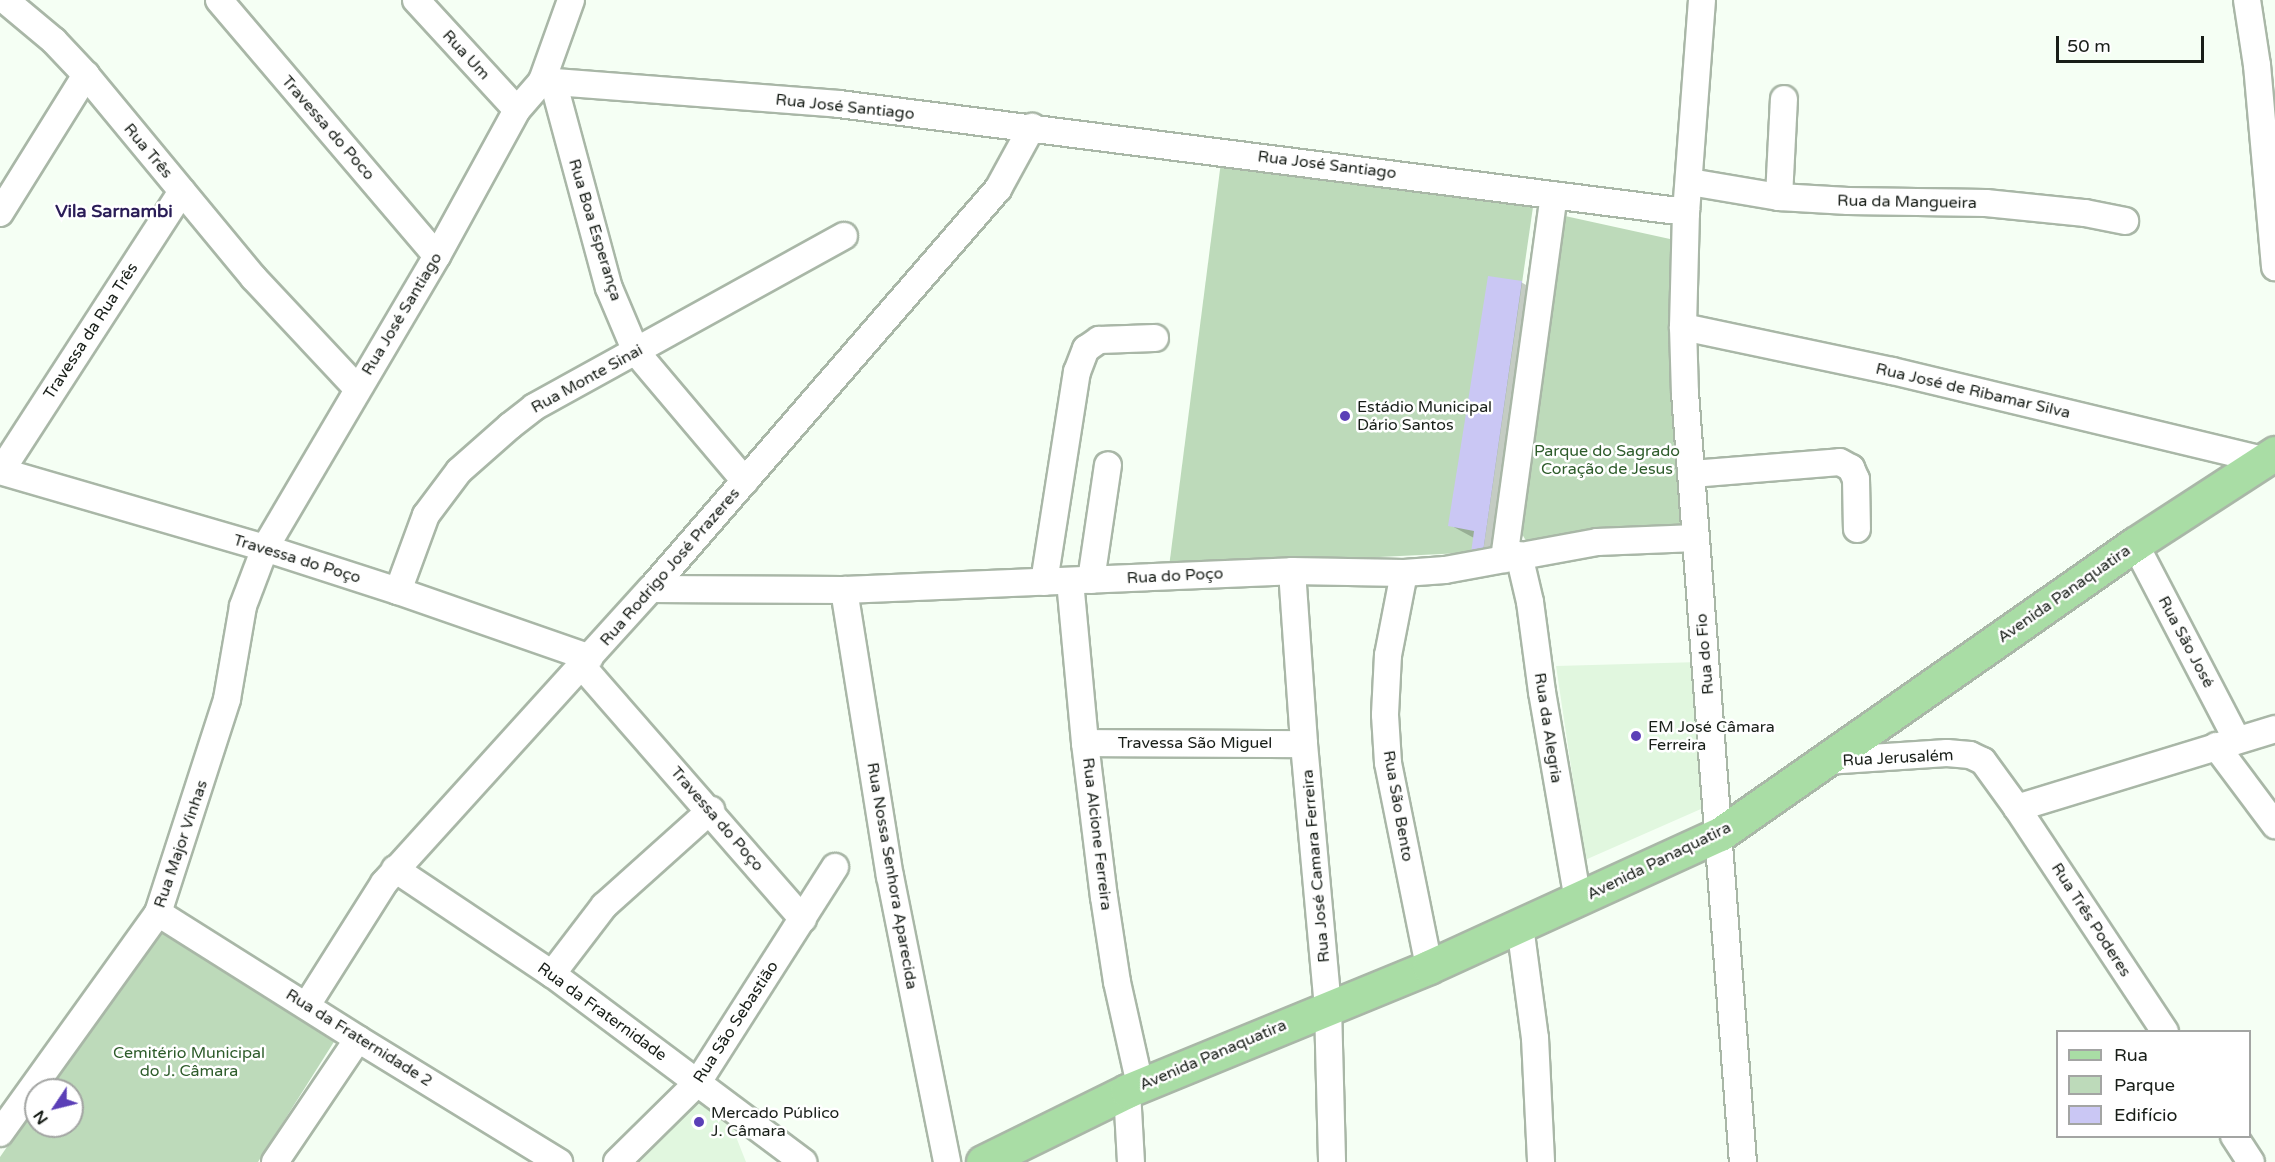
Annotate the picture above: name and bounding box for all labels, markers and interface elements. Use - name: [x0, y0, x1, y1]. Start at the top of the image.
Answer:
- scale bar: [2059, 24, 2208, 62]
- street label: Rua Um: [438, 26, 494, 84]
- text: 50 m: [2067, 35, 2111, 57]
- street label: Travessa do Poco: [277, 72, 379, 184]
- street label: Rua José Santiago: [775, 90, 915, 124]
- street label: Rua Três: [120, 120, 176, 182]
- street label: Rua José Santiago: [1257, 147, 1397, 183]
- street label: Rua Boa Esperança: [564, 157, 626, 303]
- street label: Rua da Mangueira: [1837, 191, 1977, 213]
- district label: Vila Sarnambi: [55, 200, 173, 222]
- street label: Rua José Santiago: [358, 249, 446, 379]
- street label: Travessa da Rua Três: [40, 259, 142, 403]
- street label: Rua Monte Sinai: [528, 340, 646, 418]
- street label: Rua José de Ribamar Silva: [1874, 359, 2072, 423]
- place label: Estádio Municipal Dário Santos: [1357, 397, 1492, 435]
- marker: Estádio Municipal Dário Santos: [1338, 409, 1352, 423]
- park label: Parque do Sagrado Coração de Jesus: [1534, 441, 1680, 479]
- street label: Rua Rodrigo José Prazeres: [596, 484, 744, 650]
- street label: Travessa do Poço: [231, 531, 363, 587]
- street label: Avenida Panaquatira: [1994, 541, 2134, 647]
- street label: Rua do Poço: [1126, 564, 1224, 588]
- street label: Rua São José: [2154, 593, 2218, 691]
- street label: Rua do Fio: [1692, 613, 1718, 695]
- street label: Rua da Alegria: [1530, 671, 1566, 785]
- place label: EM José Câmara Ferreira: [1648, 717, 1775, 755]
- marker: EM José Câmara Ferreira: [1629, 729, 1643, 743]
- street label: Travessa São Miguel: [1118, 733, 1272, 753]
- street label: Rua Jerusalém: [1842, 746, 1954, 770]
- street label: Rua São Bento: [1379, 749, 1417, 863]
- street label: Rua Alcione Ferreira: [1078, 757, 1116, 911]
- street label: Rua Nossa Senhora Aparecida: [863, 761, 921, 991]
- street label: Travessa do Poço: [666, 763, 768, 875]
- street label: Rua José Camara Ferreira: [1298, 769, 1334, 963]
- street label: Rua Major Vinhas: [150, 778, 212, 910]
- street label: Avenida Panaquatira: [1584, 818, 1734, 904]
- street label: Rua Três Poderes: [2047, 859, 2135, 981]
- street label: Rua São Sebastião: [689, 957, 783, 1087]
- street label: Rua da Fraternidade: [534, 959, 670, 1065]
- street label: Rua da Fraternidade 2: [282, 985, 436, 1091]
- street label: Avenida Panaquatira: [1137, 1015, 1289, 1095]
- legend: [2056, 1030, 2251, 1138]
- park label: Cemitério Municipal do J. Câmara: [113, 1043, 265, 1081]
- text: Rua: [2114, 1044, 2148, 1066]
- text: Parque: [2114, 1074, 2175, 1096]
- north arrow: [24, 1078, 84, 1138]
- place label: Mercado Público J. Câmara: [711, 1103, 839, 1141]
- text: Edifício: [2114, 1104, 2177, 1126]
- text: N: [29, 1106, 53, 1128]
- marker: Mercado Público J. Câmara: [692, 1115, 706, 1129]

